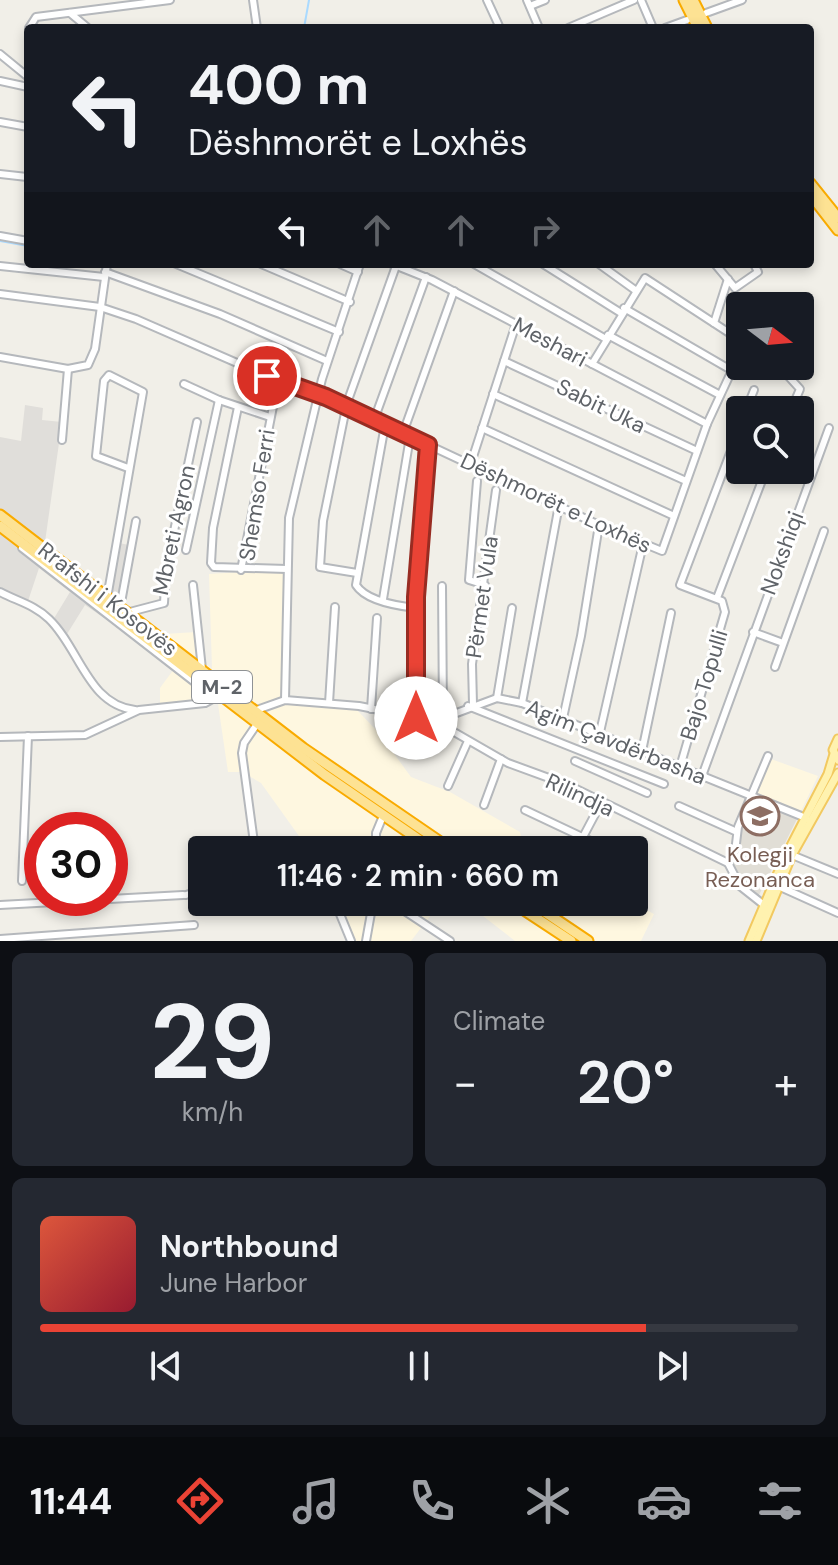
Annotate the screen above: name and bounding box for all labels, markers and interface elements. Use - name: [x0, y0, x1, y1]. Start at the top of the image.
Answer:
- text: 400 m: [188, 48, 369, 121]
- icon: left: [56, 56, 160, 160]
- text: Dëshmorët e Loxhës: [188, 119, 527, 166]
- icon: left: [271, 208, 315, 252]
- icon: ahead: [355, 208, 399, 252]
- icon: ahead: [439, 208, 483, 252]
- icon: right: [523, 208, 567, 252]
- north arrow: [726, 292, 814, 380]
- map controls: [726, 292, 814, 484]
- street label: Meshari: [508, 310, 592, 374]
- pin: [233, 342, 301, 410]
- icon: arrive: [245, 354, 289, 398]
- street label: Sabit Uka: [552, 372, 650, 440]
- button: search: [726, 396, 814, 484]
- street label: Shemso Ferri: [232, 427, 282, 563]
- street label: Dëshmorët e Loxhës: [456, 446, 656, 560]
- street label: Mbreti Agron: [146, 462, 202, 598]
- street label: Nokshiqi: [754, 507, 810, 599]
- street label: Përmet Vula: [459, 534, 505, 660]
- street label: Rrafshi i Kosovës: [32, 535, 184, 663]
- street label: Bajo Topulli: [673, 626, 735, 744]
- road number: M-2: [192, 671, 252, 703]
- position arrow: [374, 676, 458, 760]
- street label: Agim Çavdërbasha: [522, 693, 710, 791]
- street label: Rilindja: [541, 767, 619, 823]
- school or university icon: Kolegji Rezonanca: [739, 795, 781, 837]
- speed limit sign: 30: [24, 812, 128, 916]
- place label: Kolegji Rezonanca: [705, 840, 815, 894]
- text: 11:46 · 2 min · 660 m: [277, 856, 559, 895]
- text: 29: [150, 975, 275, 1110]
- text: Climate: [453, 1004, 545, 1038]
- text: 20°: [577, 1043, 674, 1122]
- text: −: [453, 1054, 477, 1112]
- text: +: [774, 1054, 798, 1112]
- text: km/h: [182, 1095, 243, 1129]
- text: Northbound: [160, 1227, 339, 1266]
- text: June Harbor: [160, 1266, 307, 1300]
- icon: previous: [144, 1344, 188, 1388]
- icon: pause: [397, 1344, 441, 1388]
- icon: next: [650, 1344, 694, 1388]
- icon: directions: [172, 1473, 228, 1529]
- icon: music: [288, 1473, 344, 1529]
- icon: phone: [404, 1473, 460, 1529]
- icon: climate: [520, 1473, 576, 1529]
- icon: car: [636, 1473, 692, 1529]
- icon: filters: [752, 1473, 808, 1529]
- text: 11:44: [30, 1478, 112, 1525]

